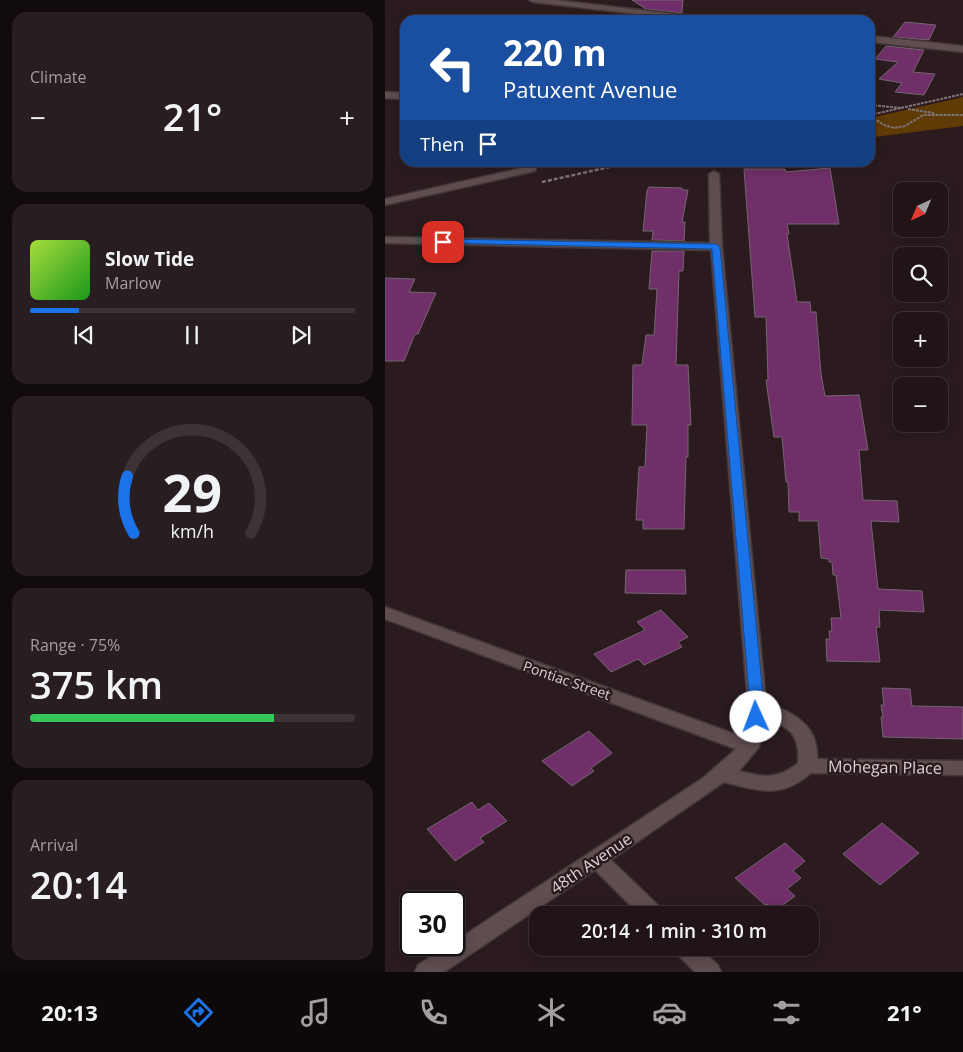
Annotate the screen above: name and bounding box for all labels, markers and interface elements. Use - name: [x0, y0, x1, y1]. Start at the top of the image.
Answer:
- text: 220 m: [503, 29, 607, 76]
- icon: left: [420, 35, 485, 100]
- text: Climate: [30, 66, 87, 88]
- text: Patuxent Avenue: [503, 74, 677, 104]
- text: 21°: [163, 90, 222, 142]
- text: −: [30, 98, 46, 136]
- text: +: [339, 98, 355, 136]
- icon: arrive: [474, 130, 502, 158]
- text: Then: [420, 131, 464, 157]
- north arrow: [893, 182, 947, 238]
- map controls: [893, 182, 948, 432]
- pin: [422, 221, 464, 263]
- icon: arrive: [429, 228, 457, 256]
- text: Slow Tide: [105, 246, 194, 272]
- button: search: [893, 247, 948, 302]
- text: Marlow: [105, 272, 161, 294]
- button: +: [893, 312, 948, 367]
- icon: previous: [70, 321, 98, 349]
- icon: pause: [178, 321, 206, 349]
- icon: next: [287, 321, 315, 349]
- button: −: [893, 377, 948, 432]
- text: 29: [163, 456, 222, 527]
- text: km/h: [171, 519, 214, 543]
- text: Range · 75%: [30, 634, 120, 656]
- street label: Pontiac Street: [521, 656, 613, 704]
- text: 375 km: [30, 658, 163, 710]
- position arrow: [729, 690, 781, 742]
- street label: Mohegan Place: [828, 755, 942, 779]
- street label: 48th Avenue: [546, 828, 636, 898]
- text: Arrival: [30, 834, 78, 856]
- text: 20:14: [30, 858, 127, 910]
- speed limit sign: 30: [400, 891, 465, 956]
- text: 20:14 · 1 min · 310 m: [581, 918, 767, 944]
- icon: directions: [181, 995, 216, 1030]
- icon: music: [298, 995, 333, 1030]
- icon: phone: [416, 995, 451, 1030]
- icon: climate: [534, 995, 569, 1030]
- icon: car: [652, 995, 687, 1030]
- icon: filters: [769, 995, 804, 1030]
- text: 20:13: [41, 997, 98, 1027]
- text: 21°: [887, 997, 922, 1027]

